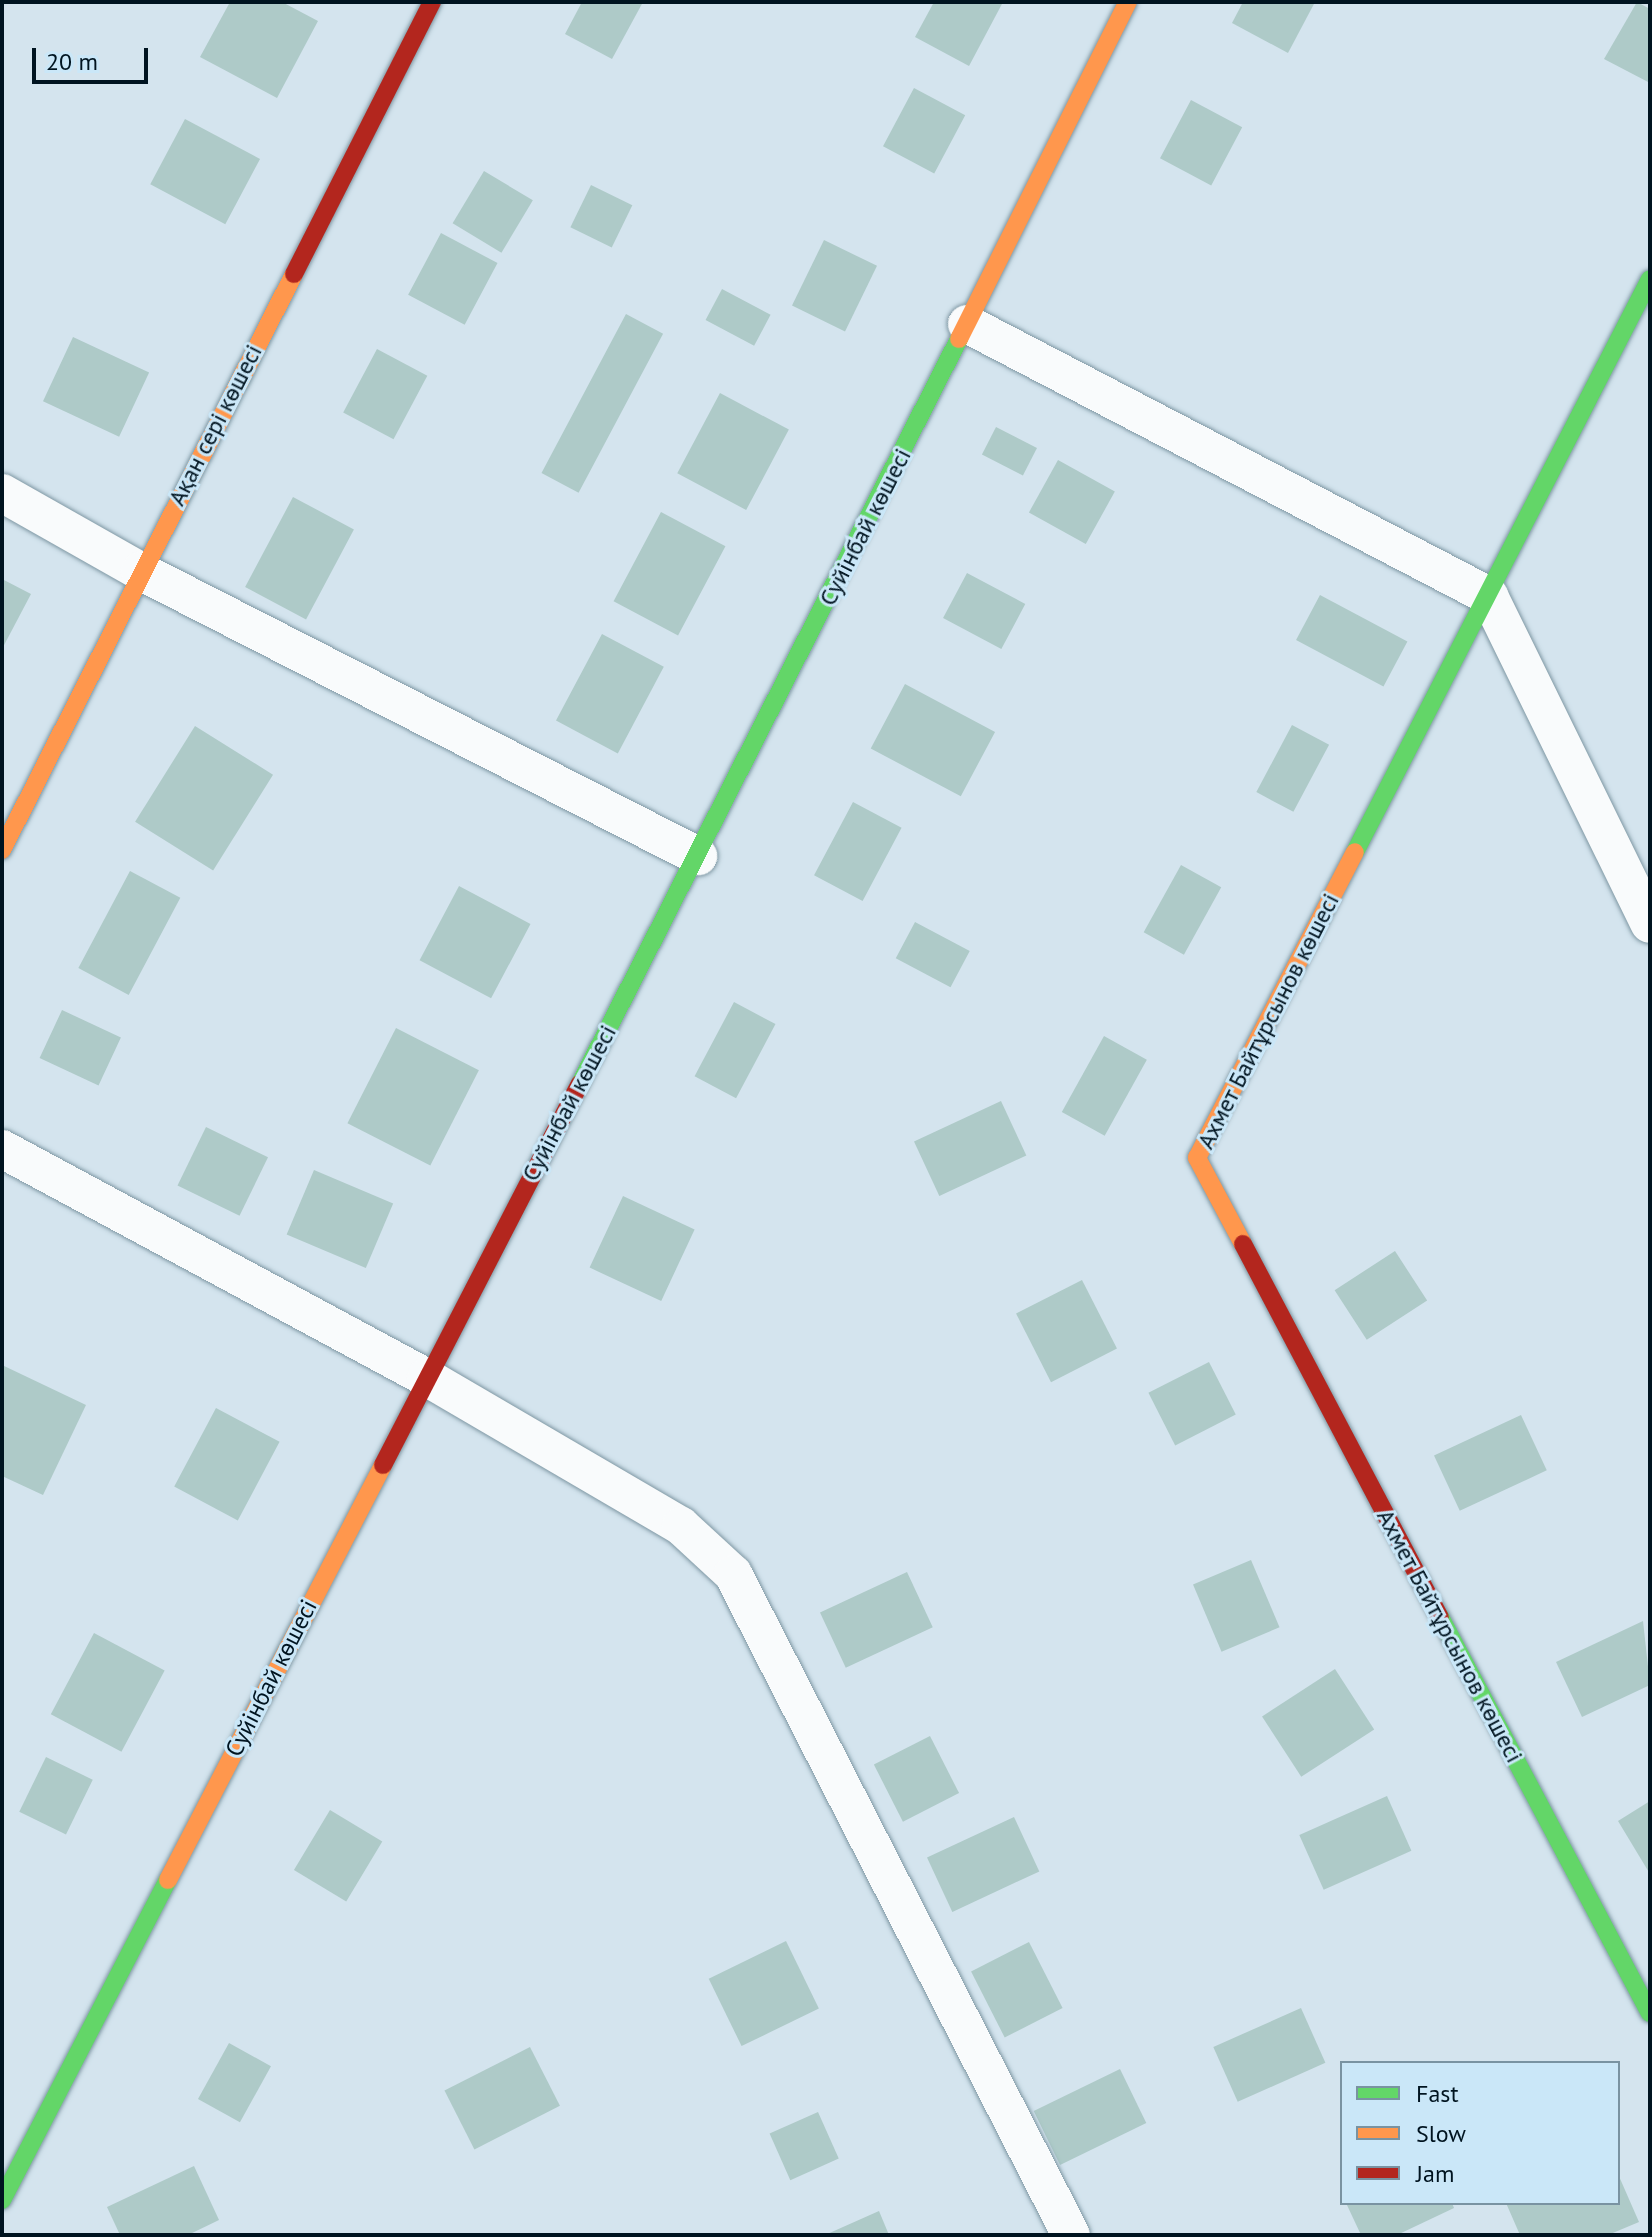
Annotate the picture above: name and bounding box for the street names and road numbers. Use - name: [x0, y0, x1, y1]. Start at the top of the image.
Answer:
- street label: Ақан сері көшесі: [162, 340, 268, 510]
- street label: Суйінбай көшесі: [813, 444, 917, 610]
- street label: Ахмет Байтұрсынов көшесі: [1191, 888, 1345, 1154]
- street label: Суйінбай көшесі: [516, 1020, 622, 1186]
- street label: Ахмет Байтұрсынов көшесі: [1371, 1504, 1529, 1768]
- street label: Суйінбай көшесі: [219, 1595, 323, 1761]

